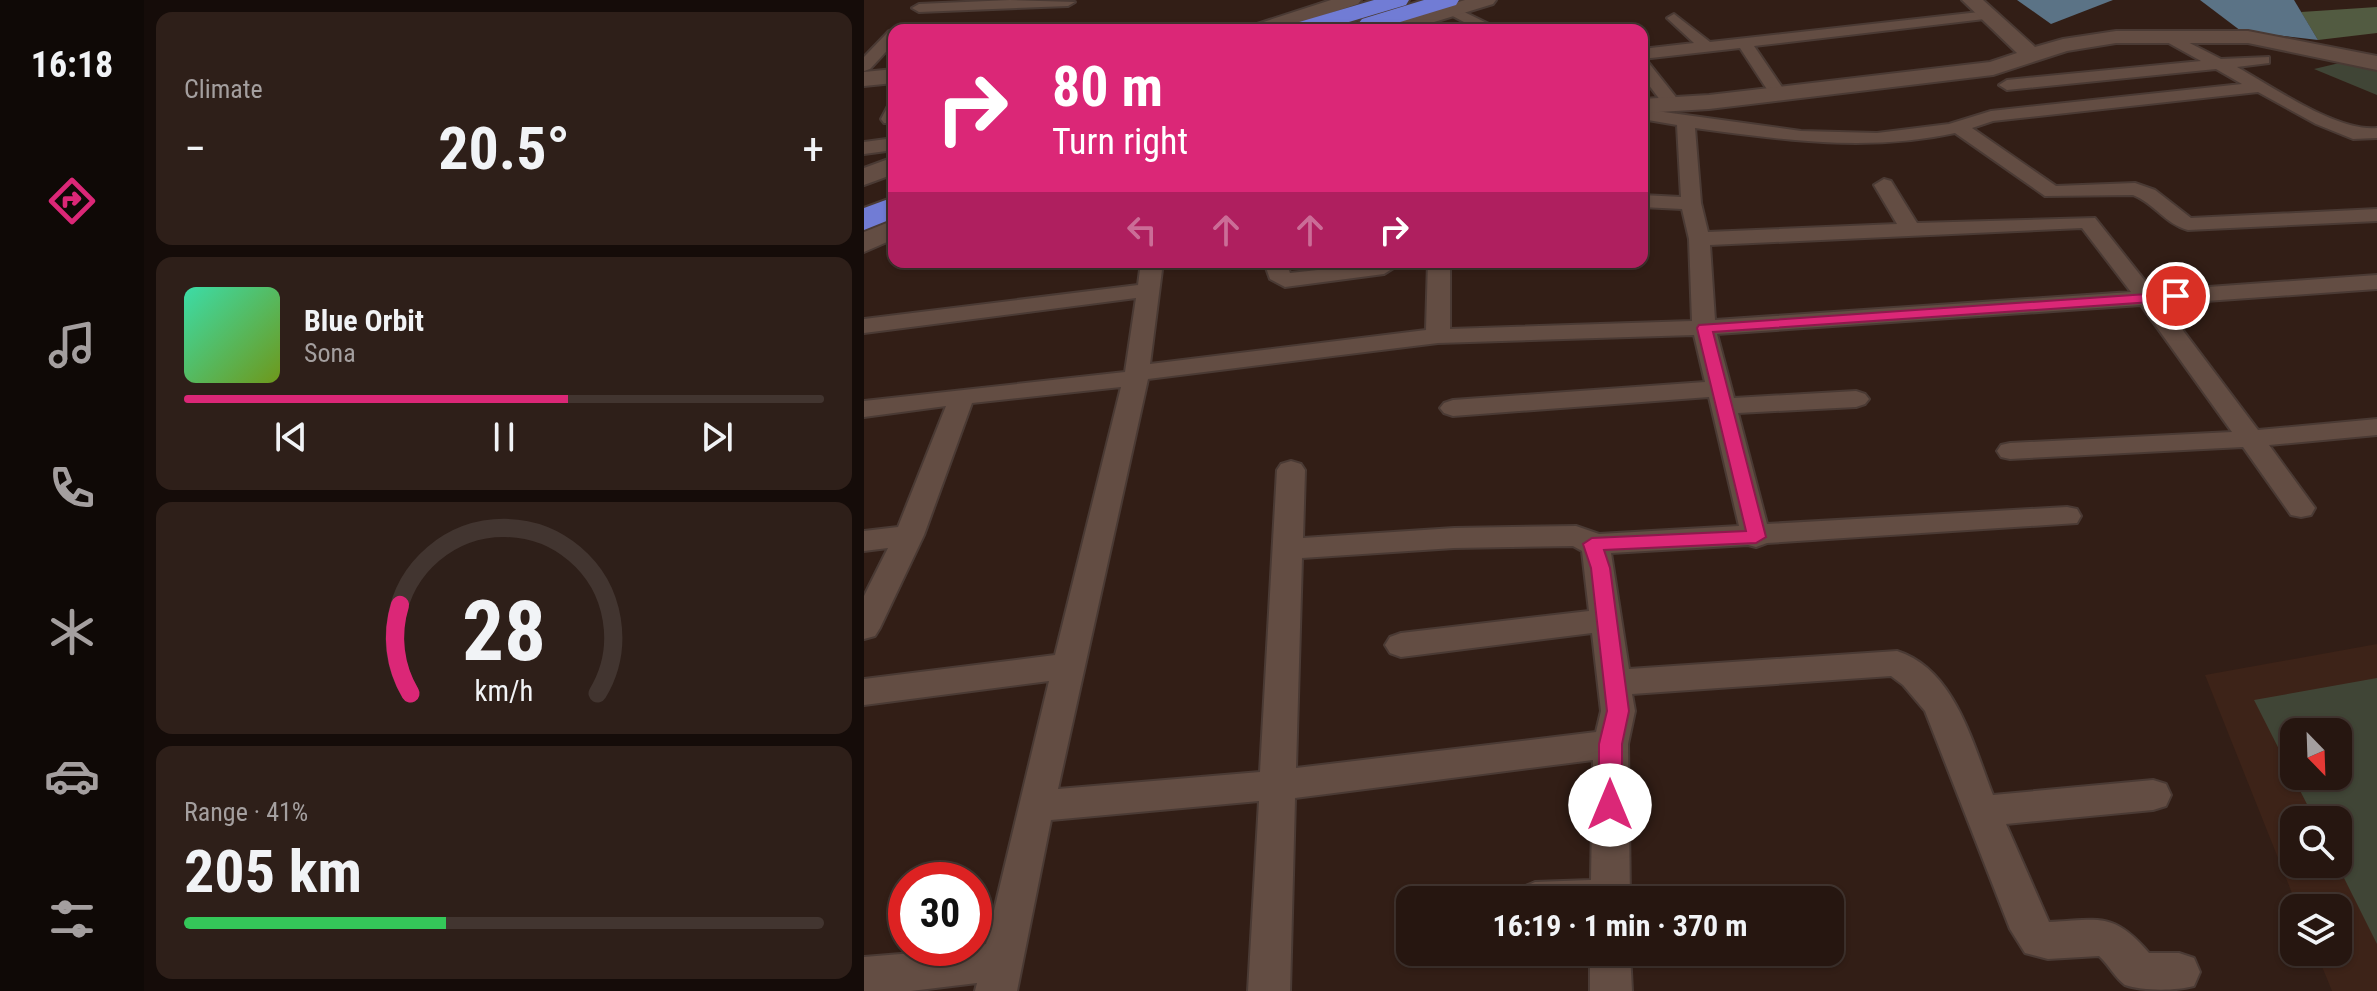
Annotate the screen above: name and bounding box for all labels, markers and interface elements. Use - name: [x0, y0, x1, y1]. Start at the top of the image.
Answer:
- text: 16:18: [31, 44, 113, 86]
- text: 80 m: [1052, 54, 1163, 120]
- icon: right: [920, 56, 1024, 160]
- text: Climate: [184, 74, 263, 104]
- text: 20.5°: [438, 113, 570, 184]
- text: Turn right: [1052, 121, 1188, 163]
- text: −: [184, 123, 206, 175]
- text: +: [802, 123, 824, 175]
- icon: directions: [44, 173, 100, 229]
- icon: left: [1120, 208, 1164, 252]
- icon: ahead: [1204, 208, 1248, 252]
- icon: ahead: [1288, 208, 1332, 252]
- icon: right: [1372, 208, 1416, 252]
- pin: [2142, 262, 2210, 330]
- icon: arrive: [2154, 274, 2198, 318]
- text: Blue Orbit: [304, 303, 424, 338]
- icon: music: [44, 317, 100, 373]
- text: Sona: [304, 338, 356, 368]
- icon: previous: [269, 415, 313, 459]
- icon: pause: [482, 415, 526, 459]
- icon: next: [695, 415, 739, 459]
- icon: phone: [44, 460, 100, 516]
- text: 28: [462, 582, 546, 679]
- icon: climate: [44, 604, 100, 660]
- text: km/h: [475, 674, 533, 708]
- north arrow: [2280, 718, 2352, 790]
- map controls: [2280, 718, 2352, 966]
- icon: car: [44, 748, 100, 804]
- position arrow: [1568, 763, 1652, 847]
- text: Range · 41%: [184, 797, 308, 827]
- button: search: [2280, 806, 2352, 878]
- text: 205 km: [184, 836, 362, 907]
- speed limit sign: 30: [888, 862, 992, 966]
- icon: filters: [44, 891, 100, 947]
- button: layers: [2280, 894, 2352, 966]
- text: 16:19 · 1 min · 370 m: [1493, 908, 1747, 943]

